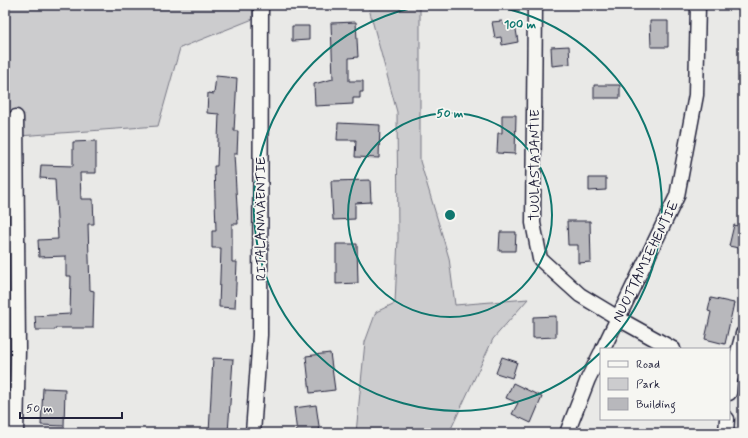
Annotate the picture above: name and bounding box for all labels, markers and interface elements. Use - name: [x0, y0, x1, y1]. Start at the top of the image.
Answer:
- text: 100 m: [504, 17, 537, 33]
- text: 50 m: [437, 106, 464, 122]
- street label: TUULASTAJANTIE: [526, 109, 544, 221]
- street label: RITALANMÄENTIE: [252, 157, 270, 281]
- street label: NUOTTAMIEHENTIE: [609, 198, 683, 325]
- centre of rings: [443, 208, 457, 222]
- legend: [600, 348, 730, 420]
- text: Road: [636, 357, 660, 373]
- text: Park: [636, 377, 660, 393]
- scale bar: [20, 394, 122, 420]
- text: Building: [636, 397, 676, 414]
- text: 50 m: [26, 401, 53, 417]

